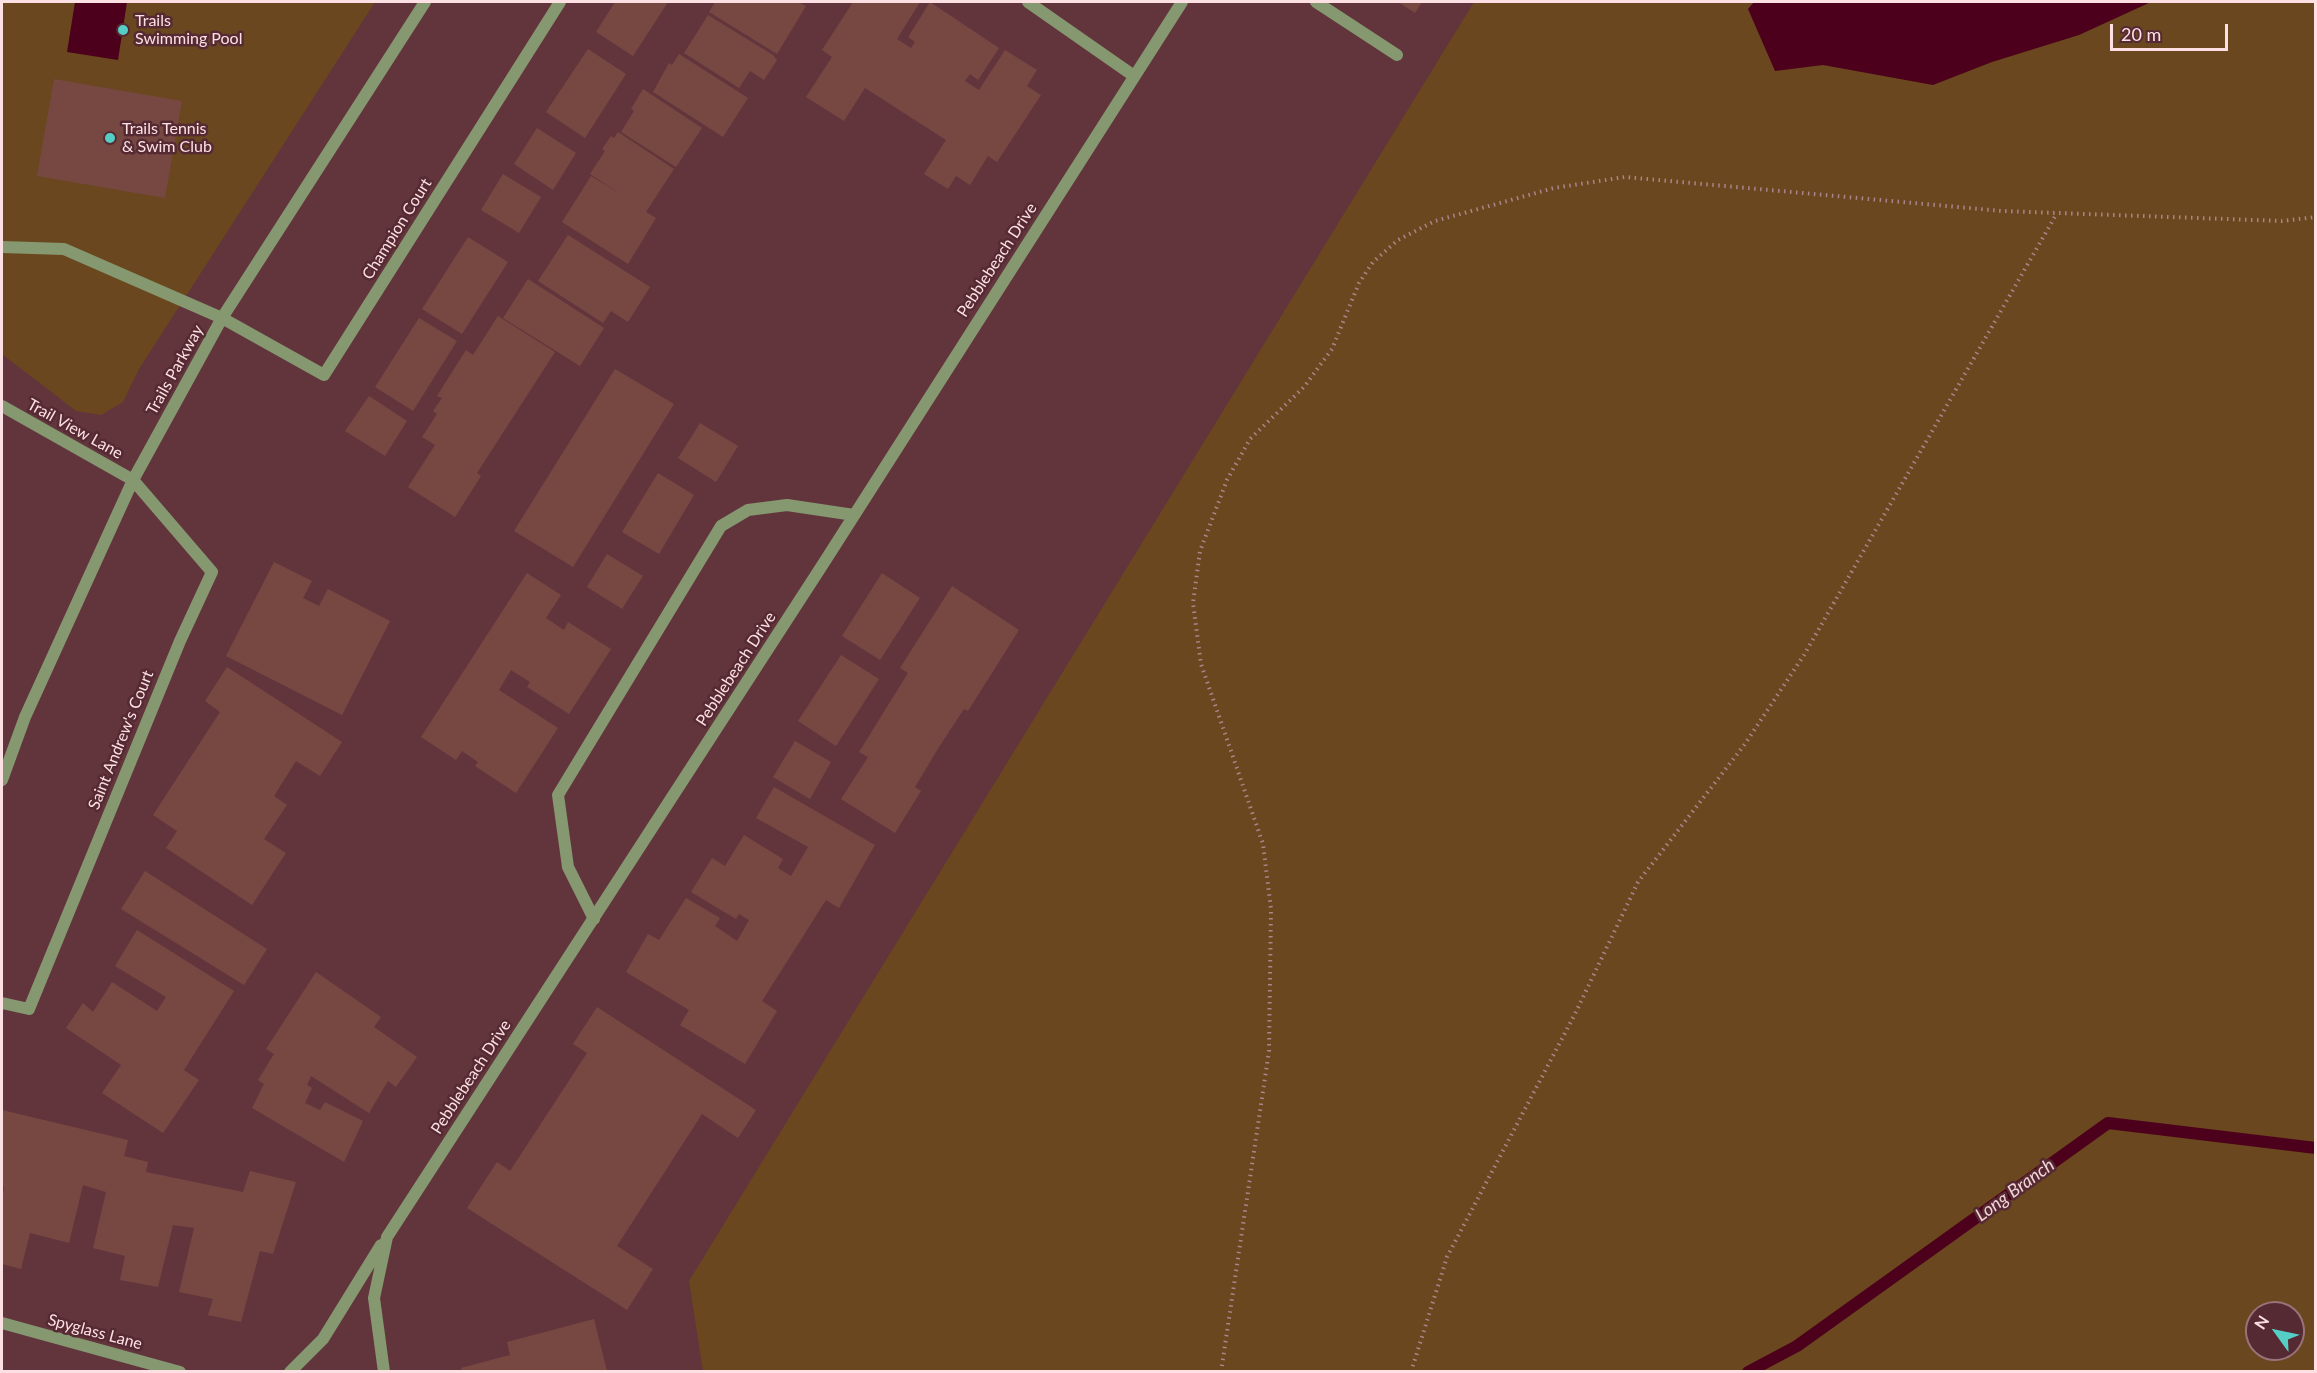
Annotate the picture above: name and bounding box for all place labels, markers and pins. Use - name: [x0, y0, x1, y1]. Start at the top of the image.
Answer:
- place label: Trails Swimming Pool: [135, 11, 242, 49]
- marker: Trails Swimming Pool: [116, 23, 130, 37]
- place label: Trails Tennis & Swim Club: [122, 119, 212, 157]
- marker: Trails Tennis & Swim Club: [103, 131, 117, 145]

